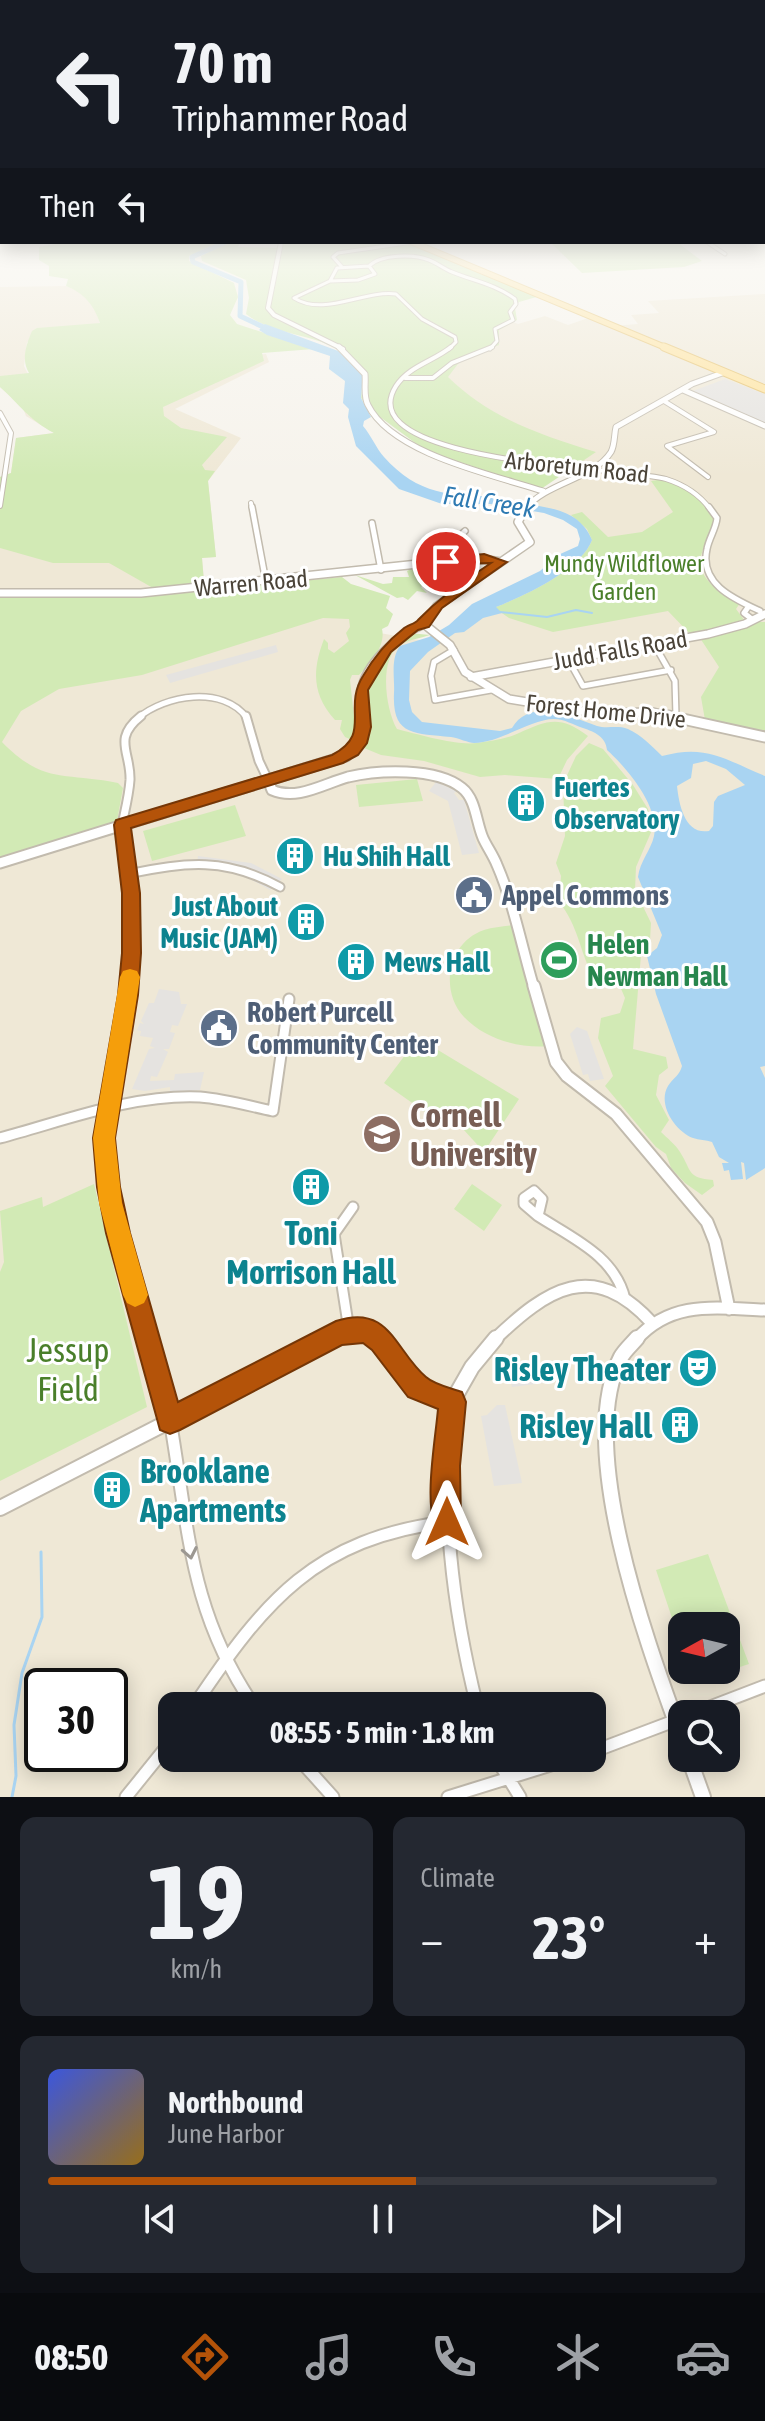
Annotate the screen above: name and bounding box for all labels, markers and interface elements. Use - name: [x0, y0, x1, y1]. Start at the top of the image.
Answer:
- text: 70 m: [172, 31, 273, 95]
- icon: left: [40, 32, 144, 136]
- text: Triphammer Road: [172, 97, 408, 139]
- icon: left: [111, 184, 155, 228]
- text: Then: [40, 189, 95, 223]
- street label: Arboretum Road: [504, 446, 650, 488]
- water label: Fall Creek: [441, 480, 538, 524]
- pin: [412, 528, 480, 596]
- icon: arrive: [424, 540, 468, 584]
- park label: Mundy Wildflower Garden: [544, 550, 705, 605]
- street label: Warren Road: [193, 565, 309, 601]
- street label: Judd Falls Road: [551, 625, 689, 675]
- street label: Forest Home Drive: [525, 689, 687, 733]
- place label: Fuertes Observatory: [554, 771, 680, 835]
- building icon: Fuertes Observatory: [505, 782, 547, 824]
- building icon: Hu Shih Hall: [274, 835, 316, 877]
- place label: Hu Shih Hall: [323, 840, 451, 872]
- public building icon: Appel Commons: [453, 874, 495, 916]
- place label: Appel Commons: [501, 879, 669, 911]
- place label: Just About Music (JAM): [160, 890, 278, 954]
- building icon: Just About Music (JAM): [285, 901, 327, 943]
- place label: Helen Newman Hall: [587, 928, 728, 992]
- sports icon: Helen Newman Hall: [538, 939, 580, 981]
- building icon: Mews Hall: [335, 941, 377, 983]
- place label: Mews Hall: [384, 946, 490, 978]
- place label: Robert Purcell Community Center: [247, 996, 438, 1060]
- public building icon: Robert Purcell Community Center: [198, 1007, 240, 1049]
- place label: Cornell University: [410, 1095, 537, 1173]
- school or university icon: Cornell University: [361, 1113, 403, 1155]
- building icon: Toni Morrison Hall: [290, 1166, 332, 1208]
- place label: Toni Morrison Hall: [226, 1213, 397, 1291]
- park label: Jessup Field: [27, 1330, 109, 1408]
- theatre icon: Risley Theater: [677, 1347, 719, 1389]
- place label: Risley Theater: [494, 1349, 671, 1388]
- building icon: Risley Hall: [659, 1404, 701, 1446]
- place label: Risley Hall: [519, 1406, 653, 1445]
- place label: Brooklane Apartments: [139, 1451, 286, 1529]
- building icon: Brooklane Apartments: [91, 1469, 133, 1511]
- position arrow: [405, 1480, 489, 1564]
- one-way arrow: [181, 1546, 198, 1560]
- north arrow: [668, 1612, 740, 1684]
- map controls: [668, 1612, 740, 1772]
- speed limit sign: 30: [24, 1668, 128, 1772]
- button: search: [668, 1700, 740, 1772]
- text: 08:55 · 5 min · 1.8 km: [270, 1715, 494, 1749]
- text: 19: [147, 1842, 245, 1961]
- text: Climate: [421, 1863, 495, 1893]
- text: 23°: [532, 1903, 605, 1972]
- text: −: [421, 1913, 443, 1963]
- text: +: [694, 1913, 717, 1963]
- text: km/h: [170, 1954, 222, 1984]
- text: Northbound: [168, 2085, 303, 2119]
- text: June Harbor: [168, 2119, 284, 2149]
- icon: previous: [138, 2197, 182, 2241]
- icon: pause: [361, 2197, 405, 2241]
- icon: next: [584, 2197, 628, 2241]
- icon: directions: [177, 2329, 233, 2385]
- icon: music: [301, 2329, 357, 2385]
- icon: phone: [426, 2329, 482, 2385]
- icon: climate: [550, 2329, 606, 2385]
- icon: car: [675, 2329, 731, 2385]
- text: 08:50: [34, 2336, 108, 2378]

